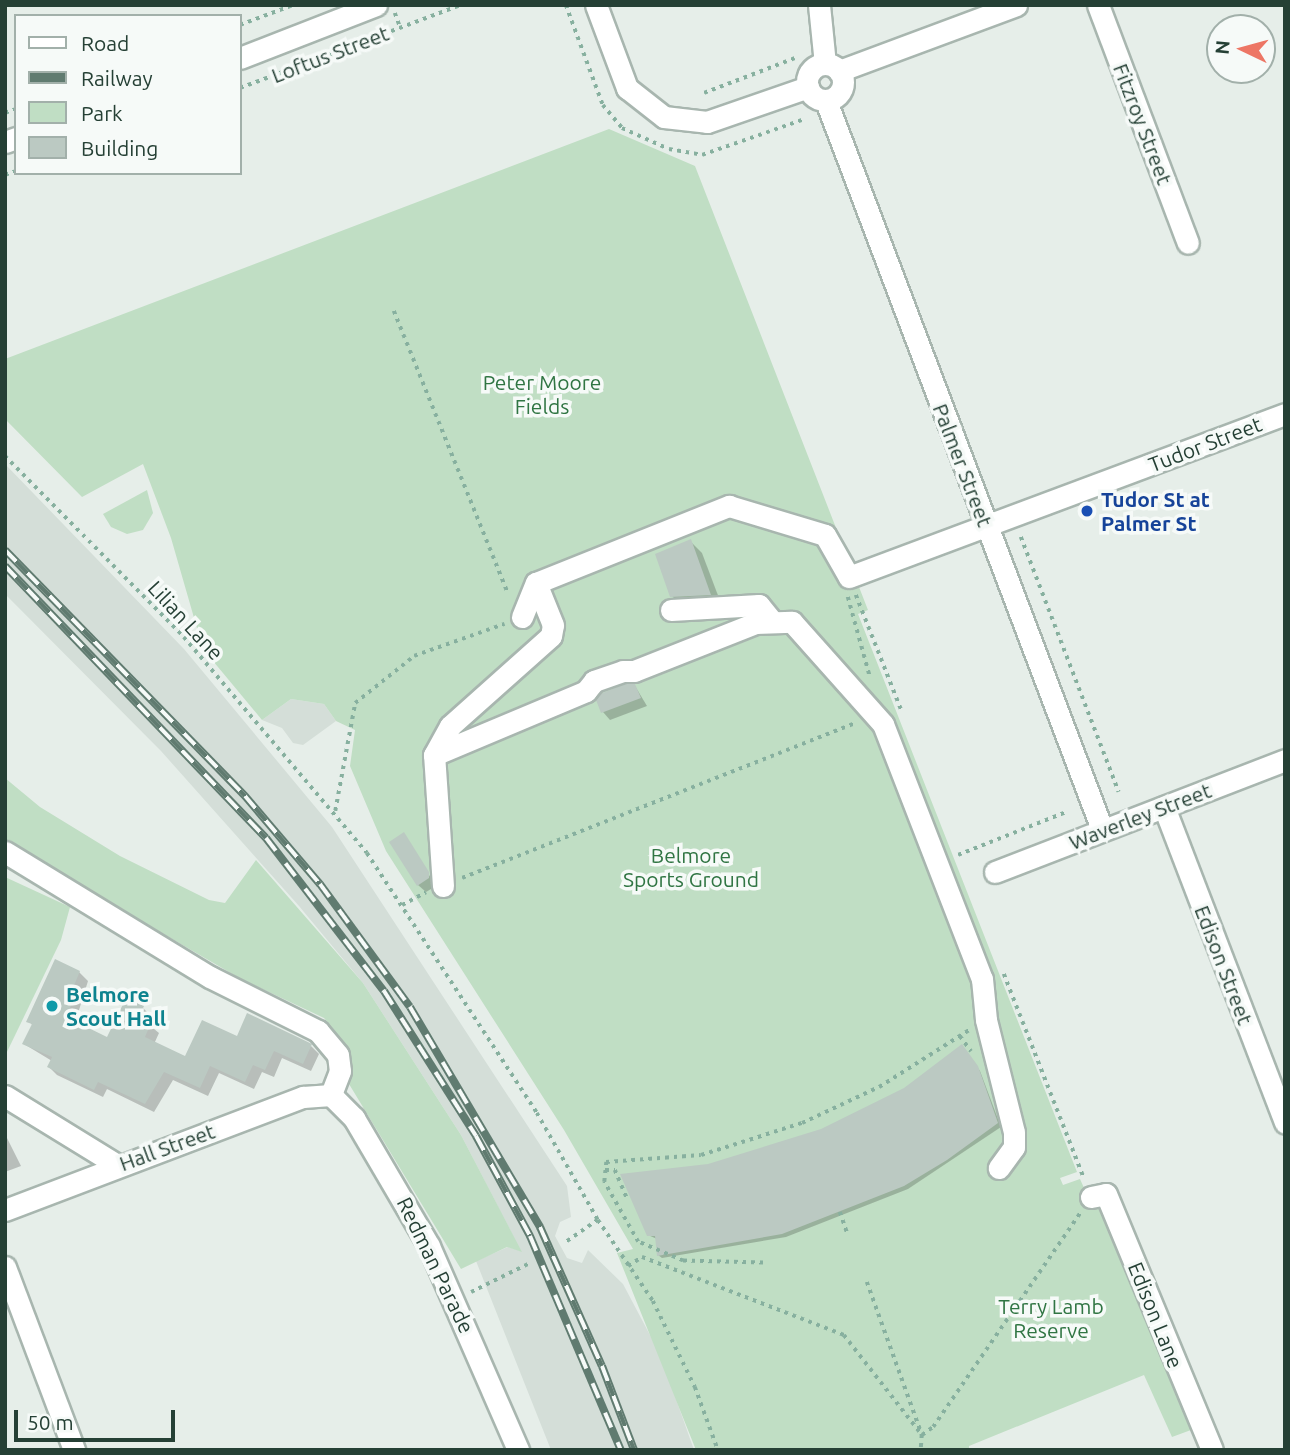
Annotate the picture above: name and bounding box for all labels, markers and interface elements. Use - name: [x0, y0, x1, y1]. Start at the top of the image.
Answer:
- legend: [14, 14, 242, 175]
- north arrow: [1206, 14, 1276, 84]
- street label: Loftus Street: [268, 20, 392, 88]
- text: Road: [81, 31, 129, 55]
- text: N: [1210, 39, 1234, 55]
- street label: Fitzroy Street: [1108, 60, 1178, 188]
- text: Railway: [81, 66, 153, 90]
- text: Park: [81, 101, 123, 125]
- text: Building: [81, 136, 158, 160]
- park label: Peter Moore Fields: [483, 369, 601, 419]
- street label: Palmer Street: [928, 400, 998, 530]
- street label: Tudor Street: [1145, 411, 1265, 477]
- place label: Tudor St at Palmer St: [1101, 486, 1210, 536]
- marker: Tudor St at Palmer St: [1079, 503, 1095, 519]
- street label: Lilian Lane: [143, 575, 229, 665]
- street label: Waverley Street: [1065, 777, 1215, 855]
- park label: Belmore Sports Ground: [623, 842, 759, 892]
- street label: Edison Street: [1190, 902, 1258, 1028]
- place label: Belmore Scout Hall: [66, 981, 166, 1031]
- marker: Belmore Scout Hall: [44, 998, 60, 1014]
- street label: Hall Street: [116, 1118, 218, 1176]
- street label: Redman Parade: [392, 1193, 480, 1337]
- street label: Edison Lane: [1123, 1258, 1189, 1372]
- park label: Terry Lamb Reserve: [998, 1293, 1104, 1343]
- scale bar: [18, 1396, 178, 1440]
- text: 50 m: [27, 1410, 74, 1434]

